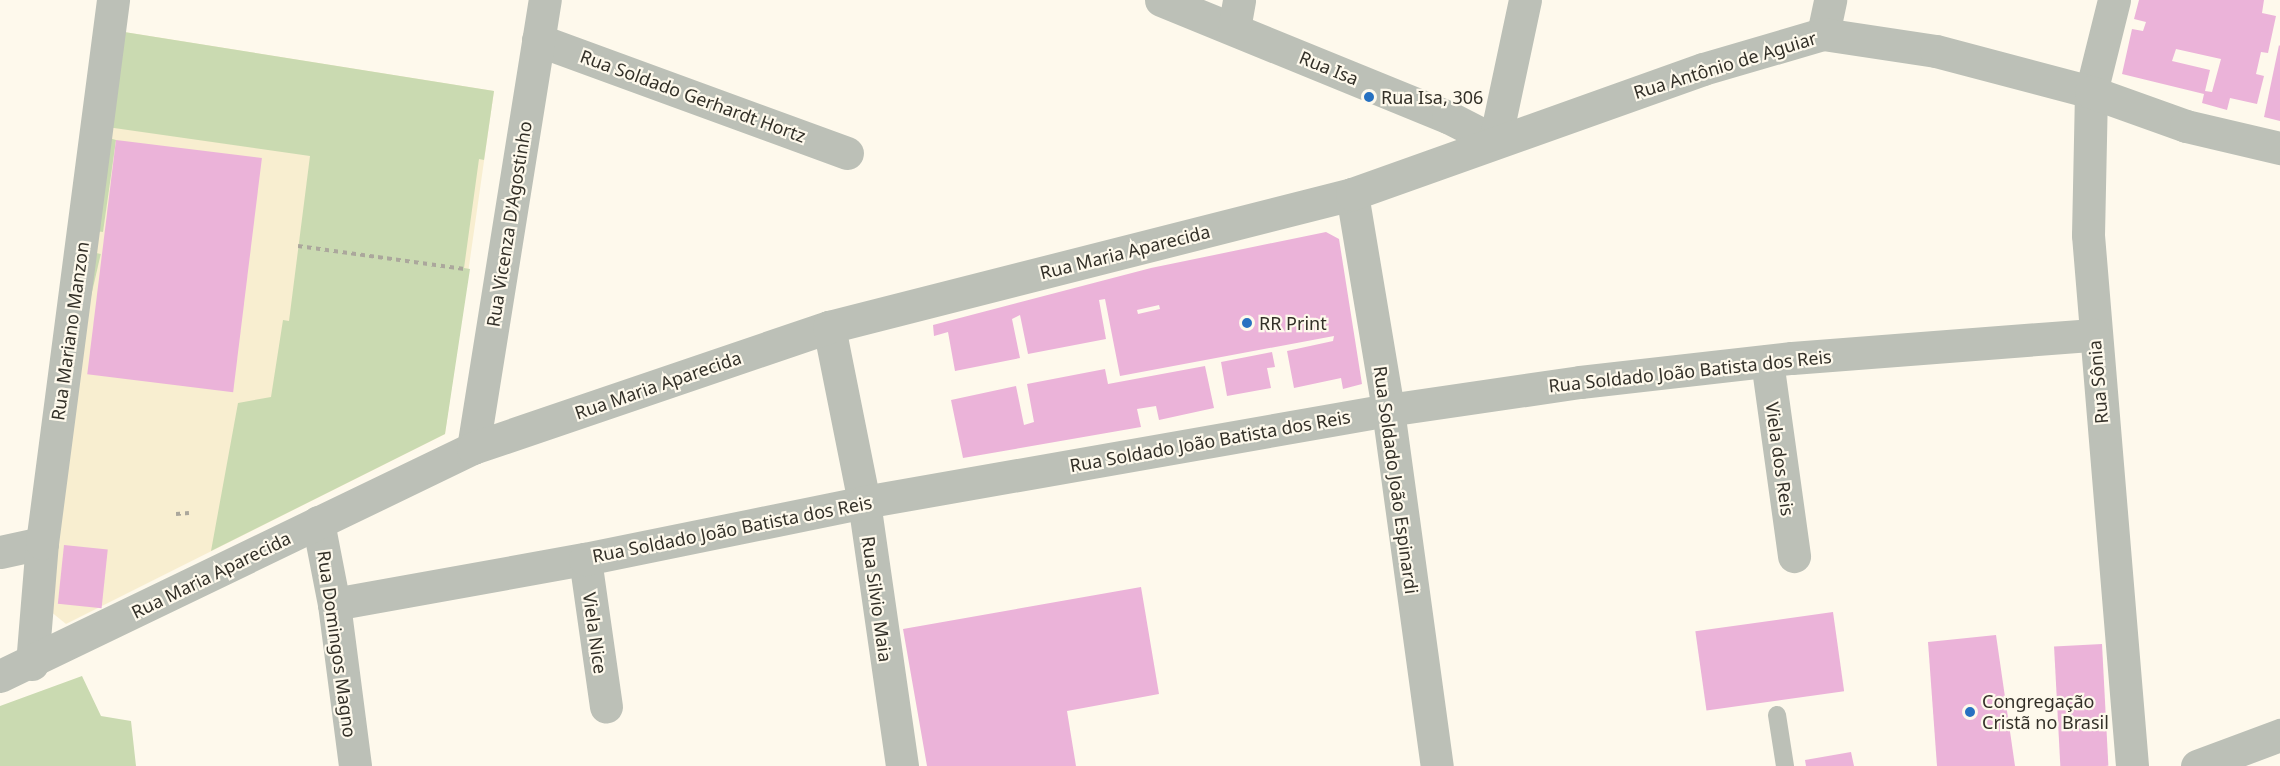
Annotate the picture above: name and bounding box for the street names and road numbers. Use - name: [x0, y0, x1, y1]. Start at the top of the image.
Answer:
- street label: Rua Antônio de Aguiar: [1631, 27, 1819, 103]
- street label: Rua Soldado Gerhardt Hortz: [577, 45, 809, 147]
- street label: Rua Isa: [1296, 46, 1362, 90]
- street label: Rua Vicenza D'Agostinho: [482, 120, 536, 328]
- street label: Rua Maria Aparecida: [1038, 220, 1212, 284]
- street label: Rua Mariano Manzon: [47, 240, 93, 422]
- street label: Rua Sônia: [2084, 339, 2112, 425]
- street label: Rua Soldado João Batista dos Reis: [1547, 345, 1833, 397]
- street label: Rua Maria Aparecida: [572, 346, 744, 424]
- street label: Rua Soldado João Espinardi: [1369, 365, 1423, 595]
- street label: Viela dos Reis: [1761, 401, 1799, 517]
- street label: Rua Soldado João Batista dos Reis: [1068, 406, 1352, 476]
- street label: Rua Soldado João Batista dos Reis: [590, 491, 874, 567]
- street label: Rua Maria Aparecida: [128, 527, 294, 623]
- street label: Rua Silvio Maia: [857, 535, 897, 663]
- street label: Rua Domingos Magno: [313, 549, 361, 739]
- street label: Viela Nice: [579, 591, 611, 675]

